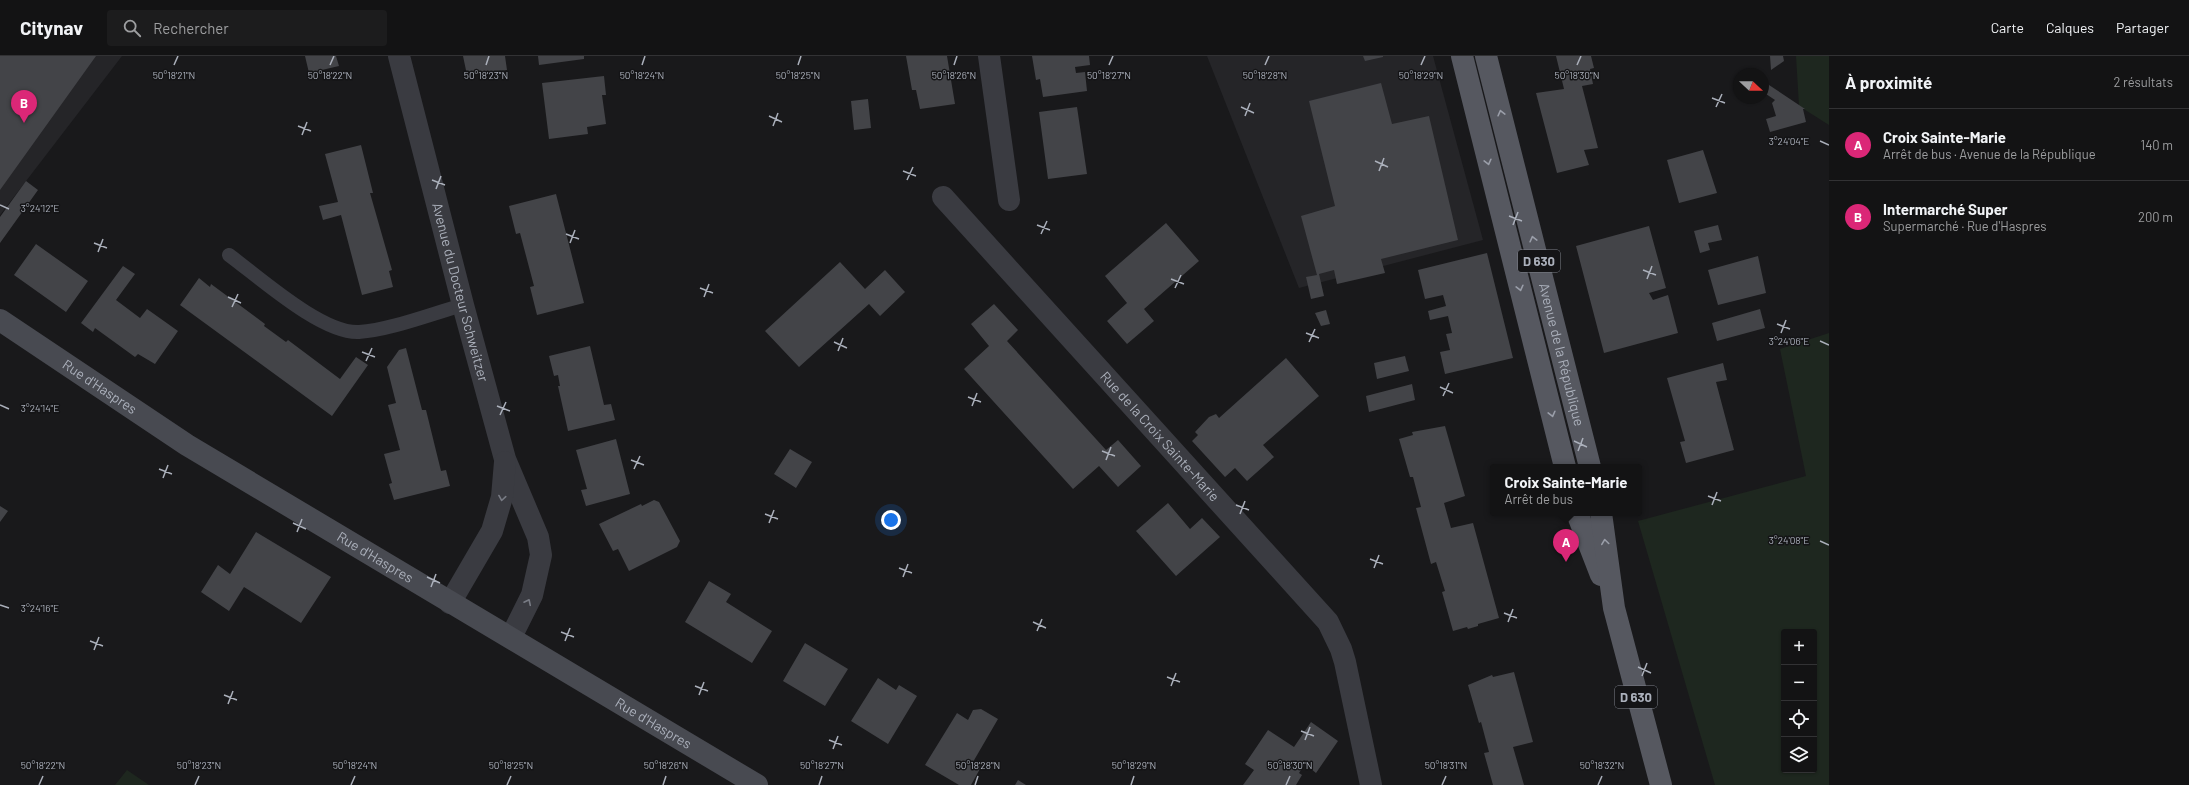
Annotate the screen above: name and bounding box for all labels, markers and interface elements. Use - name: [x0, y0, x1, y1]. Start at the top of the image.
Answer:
- search box: [107, 10, 387, 46]
- text: Citynav: [20, 16, 83, 39]
- icon: search: [121, 17, 143, 39]
- text: Rechercher: [153, 19, 229, 37]
- text: Carte: [1991, 19, 2024, 36]
- text: Calques: [2046, 19, 2094, 36]
- text: Partager: [2116, 19, 2169, 36]
- north arrow: [1733, 68, 1769, 104]
- text: 50°18'21"N: [153, 69, 195, 81]
- text: 50°18'22"N: [308, 69, 352, 81]
- text: 50°18'23"N: [464, 69, 508, 81]
- text: 50°18'24"N: [620, 69, 664, 81]
- text: 50°18'25"N: [776, 69, 820, 81]
- text: 50°18'26"N: [932, 69, 976, 81]
- text: 50°18'27"N: [1087, 69, 1131, 81]
- text: 50°18'28"N: [1243, 69, 1287, 81]
- text: 50°18'29"N: [1399, 69, 1443, 81]
- text: 50°18'30"N: [1555, 69, 1599, 81]
- text: À proximité: [1845, 72, 1932, 92]
- text: 2 résultats: [2113, 74, 2173, 90]
- pin: B: [11, 90, 37, 123]
- one-way arrow: [1497, 110, 1506, 117]
- text: Croix Sainte-Marie: [1883, 128, 2006, 146]
- text: 3°24'04"E: [1769, 135, 1809, 147]
- text: A: [1854, 137, 1862, 153]
- text: 140 m: [2141, 137, 2173, 153]
- text: Arrêt de bus · Avenue de la République: [1883, 146, 2096, 162]
- one-way arrow: [1484, 159, 1492, 165]
- text: Intermarché Super: [1883, 200, 2008, 218]
- street label: Avenue du Docteur Schweitzer: [429, 201, 493, 383]
- text: 3°24'12"E: [21, 202, 59, 214]
- text: B: [1854, 209, 1862, 225]
- text: 200 m: [2138, 209, 2173, 225]
- text: Supermarché · Rue d'Haspres: [1883, 218, 2046, 234]
- one-way arrow: [1529, 236, 1538, 243]
- road number: D 630: [1518, 250, 1560, 272]
- street label: Avenue de la République: [1536, 281, 1588, 428]
- one-way arrow: [1515, 284, 1524, 291]
- text: 3°24'06"E: [1769, 335, 1809, 347]
- street label: Rue d'Haspres: [60, 355, 141, 417]
- street label: Rue de la Croix Sainte-Marie: [1097, 368, 1223, 505]
- text: 3°24'14"E: [21, 402, 59, 414]
- one-way arrow: [1547, 411, 1555, 417]
- popup: [1490, 464, 1642, 516]
- text: Croix Sainte-Marie: [1504, 473, 1628, 491]
- text: Arrêt de bus: [1504, 491, 1573, 507]
- one-way arrow: [498, 495, 506, 501]
- your location: [881, 510, 901, 530]
- street label: Rue d'Haspres: [334, 528, 417, 586]
- pin: A: [1553, 529, 1579, 562]
- text: 3°24'08"E: [1769, 534, 1809, 546]
- one-way arrow: [1601, 539, 1610, 545]
- one-way arrow: [523, 599, 531, 607]
- text: 3°24'16"E: [21, 602, 59, 614]
- map controls: [1781, 629, 1817, 773]
- button: +: [1781, 629, 1817, 665]
- button: −: [1781, 665, 1817, 701]
- road number: D 630: [1615, 686, 1657, 708]
- street label: Rue d'Haspres: [612, 694, 695, 752]
- button: locate: [1781, 701, 1817, 737]
- button: layers: [1781, 737, 1817, 773]
- text: 50°18'22"N: [21, 759, 65, 771]
- text: 50°18'23"N: [177, 759, 221, 771]
- text: 50°18'24"N: [333, 759, 377, 771]
- text: 50°18'25"N: [489, 759, 533, 771]
- text: 50°18'26"N: [644, 759, 688, 771]
- text: 50°18'27"N: [800, 759, 844, 771]
- text: 50°18'28"N: [956, 759, 1000, 771]
- text: 50°18'29"N: [1112, 759, 1156, 771]
- text: 50°18'30"N: [1268, 759, 1312, 771]
- text: 50°18'31"N: [1425, 759, 1467, 771]
- text: 50°18'32"N: [1580, 759, 1624, 771]

